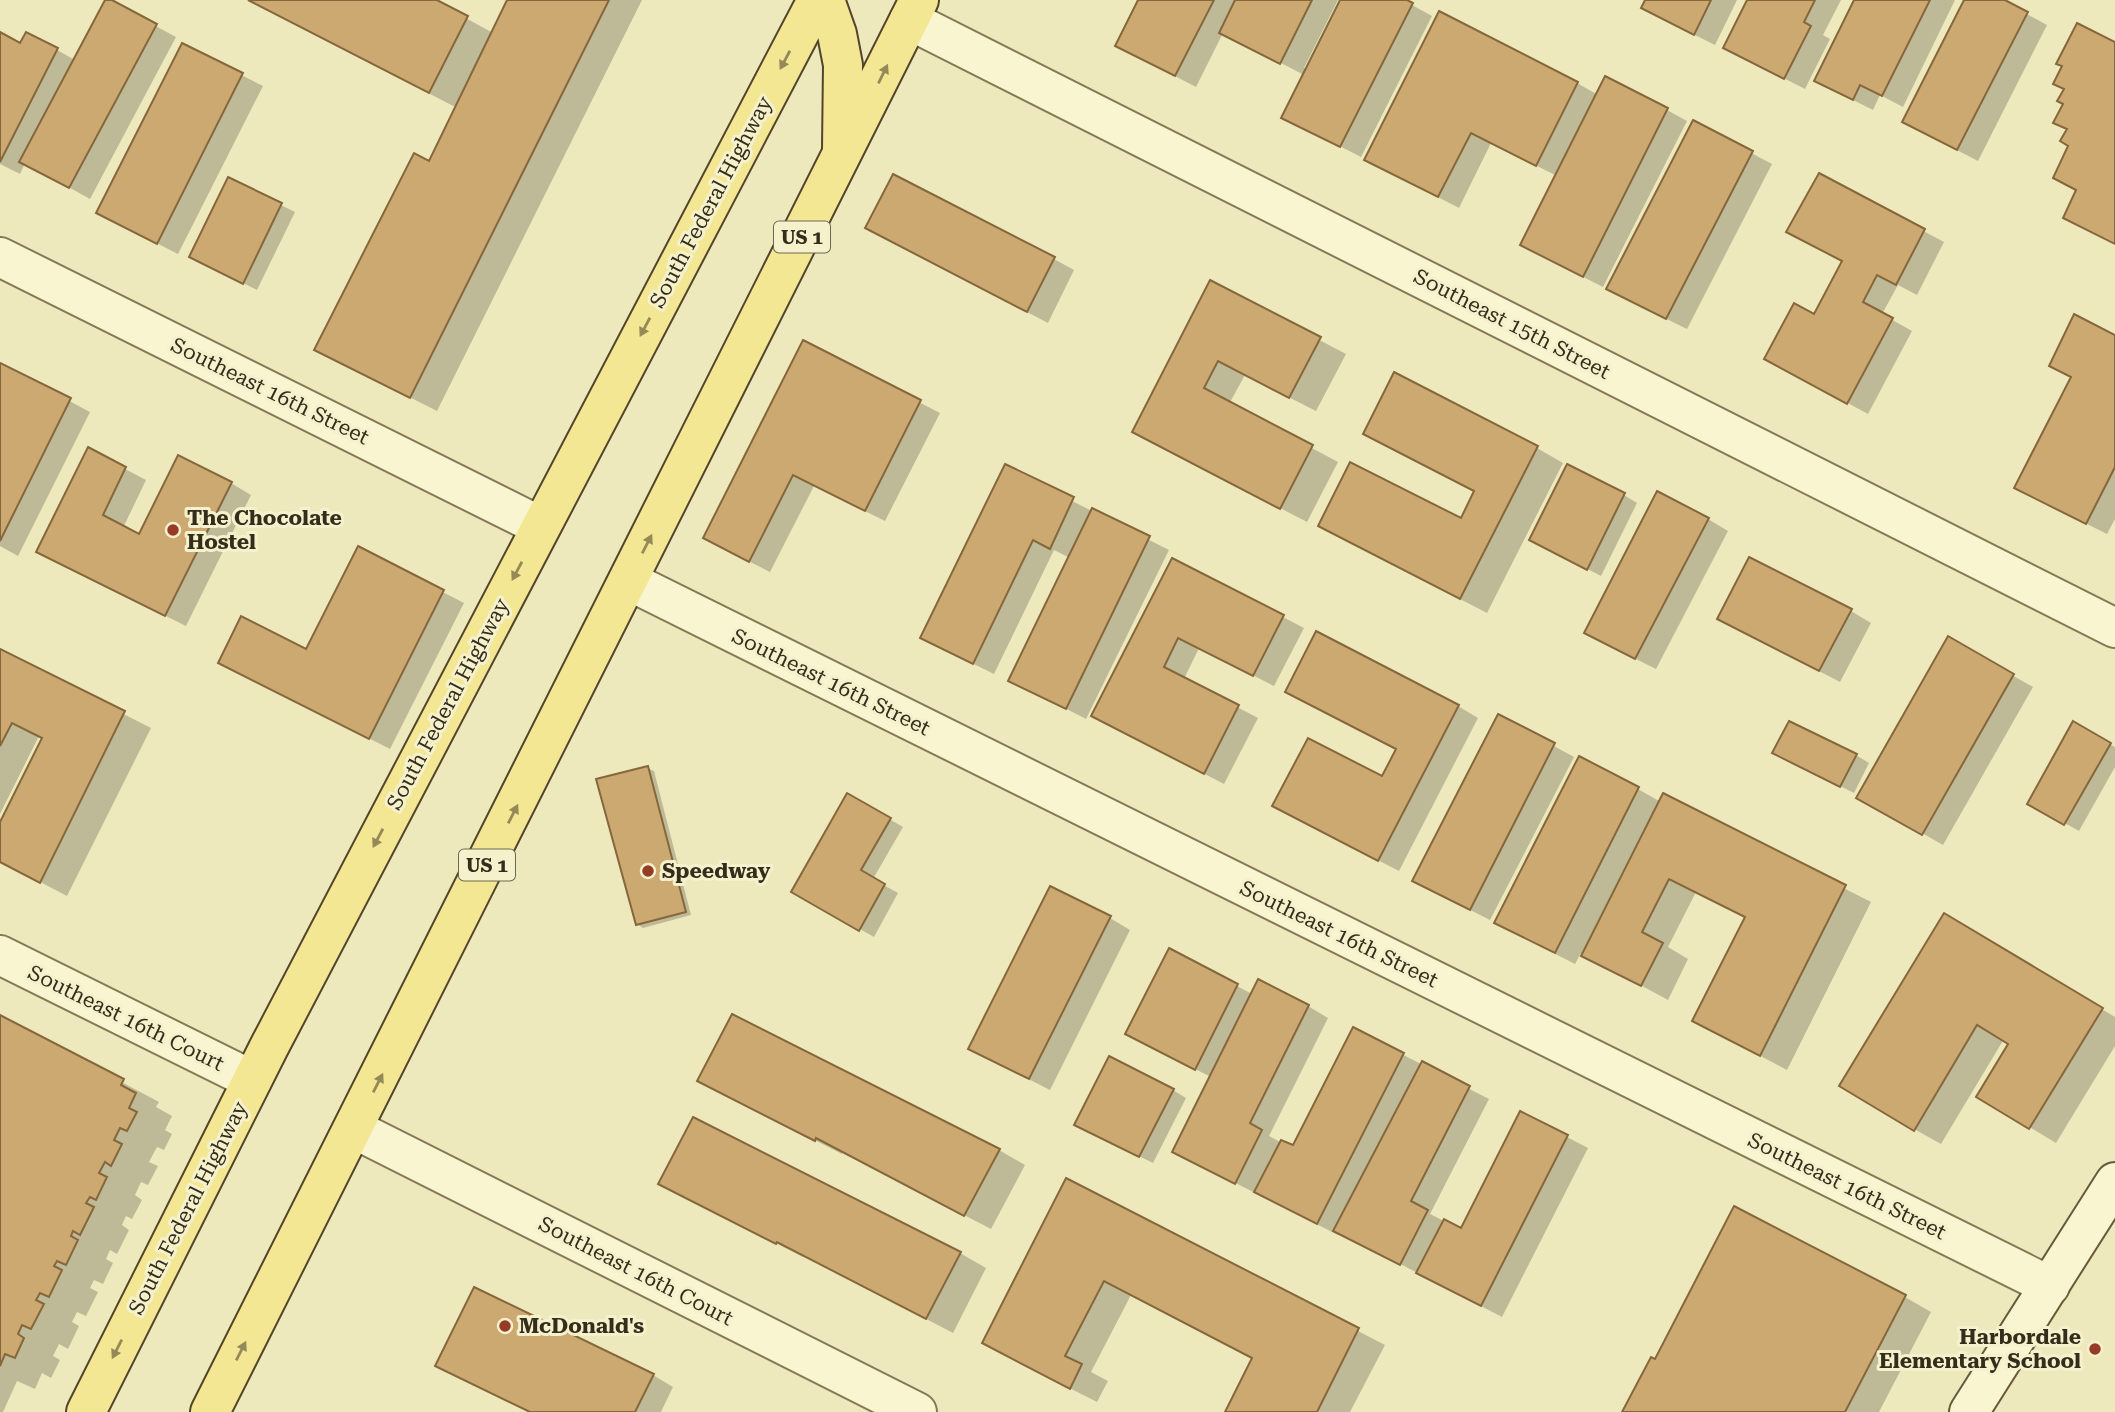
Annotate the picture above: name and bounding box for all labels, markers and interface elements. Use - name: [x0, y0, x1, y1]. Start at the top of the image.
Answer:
- one-way arrow: [780, 51, 792, 71]
- one-way arrow: [877, 64, 889, 84]
- street label: South Federal Highway: [645, 92, 777, 312]
- road number: US 1: [774, 221, 830, 252]
- street label: Southeast 15th Street: [1410, 264, 1614, 384]
- one-way arrow: [640, 317, 651, 337]
- street label: Southeast 16th Street: [167, 333, 373, 449]
- place label: The Chocolate Hostel: [187, 506, 342, 554]
- marker: The Chocolate Hostel: [165, 522, 181, 538]
- one-way arrow: [641, 534, 653, 554]
- one-way arrow: [511, 562, 523, 582]
- street label: South Federal Highway: [382, 594, 514, 814]
- street label: Southeast 16th Street: [728, 624, 934, 740]
- one-way arrow: [507, 804, 518, 824]
- one-way arrow: [372, 829, 384, 849]
- road number: US 1: [459, 850, 515, 880]
- place label: Speedway: [662, 859, 771, 883]
- marker: Speedway: [640, 863, 656, 879]
- street label: Southeast 16th Street: [1236, 876, 1442, 992]
- street label: Southeast 16th Court: [24, 960, 228, 1076]
- one-way arrow: [372, 1073, 383, 1093]
- street label: South Federal Highway: [124, 1097, 252, 1318]
- street label: Southeast 16th Street: [1744, 1128, 1950, 1244]
- street label: Southeast 16th Court: [535, 1212, 737, 1331]
- place label: McDonald's: [519, 1314, 644, 1338]
- marker: McDonald's: [497, 1318, 513, 1334]
- place label: Harbordale Elementary School: [1879, 1325, 2081, 1373]
- one-way arrow: [112, 1339, 123, 1359]
- one-way arrow: [236, 1341, 247, 1361]
- marker: Harbordale Elementary School: [2087, 1341, 2103, 1357]

